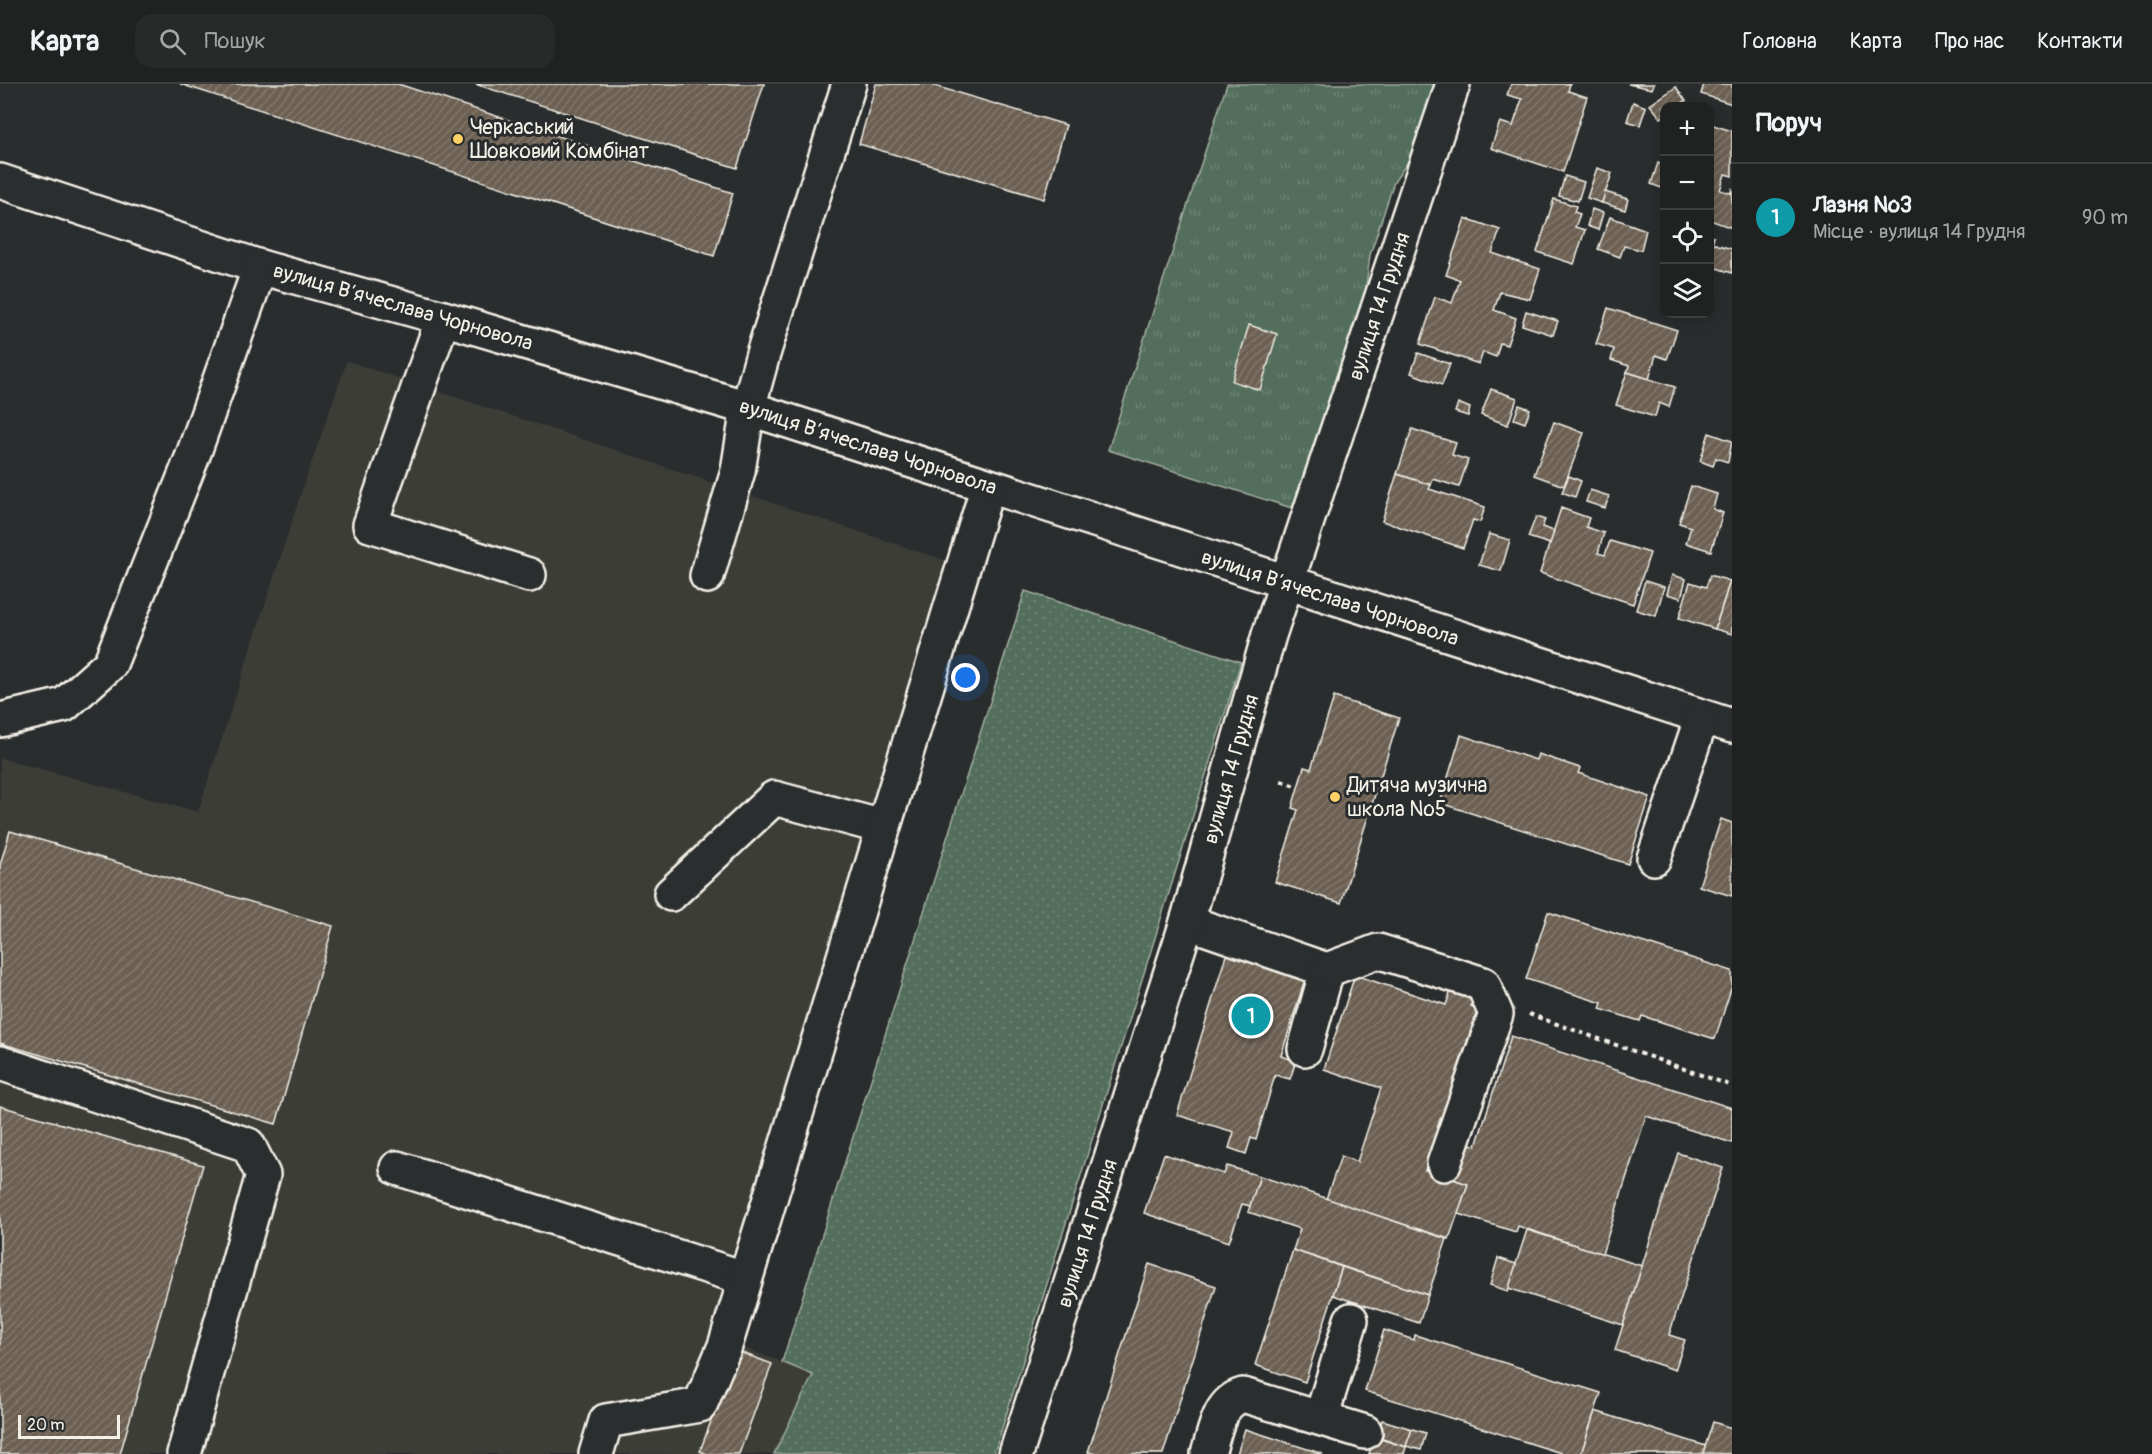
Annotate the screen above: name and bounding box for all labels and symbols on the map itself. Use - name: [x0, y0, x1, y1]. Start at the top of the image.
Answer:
- place label: Черкаський Шовковий Комбінат: [470, 114, 649, 165]
- marker: Черкаський Шовковий Комбінат: [451, 132, 465, 146]
- street label: вулиця 14 Грудня: [1342, 229, 1416, 384]
- street label: вулиця Вʼячеслава Чорновола: [270, 257, 536, 357]
- street label: вулиця Вʼячеслава Чорновола: [736, 393, 1000, 501]
- street label: вулиця Вʼячеслава Чорновола: [1198, 544, 1462, 652]
- your location: [951, 663, 980, 692]
- street label: вулиця 14 Грудня: [1197, 691, 1265, 847]
- place label: Дитяча музична школа №5: [1346, 772, 1487, 823]
- marker: Дитяча музична школа №5: [1328, 790, 1342, 804]
- pin: 1: [1232, 994, 1270, 1038]
- street label: вулиця 14 Грудня: [1051, 1156, 1123, 1311]
- scale bar: [18, 1412, 120, 1440]

